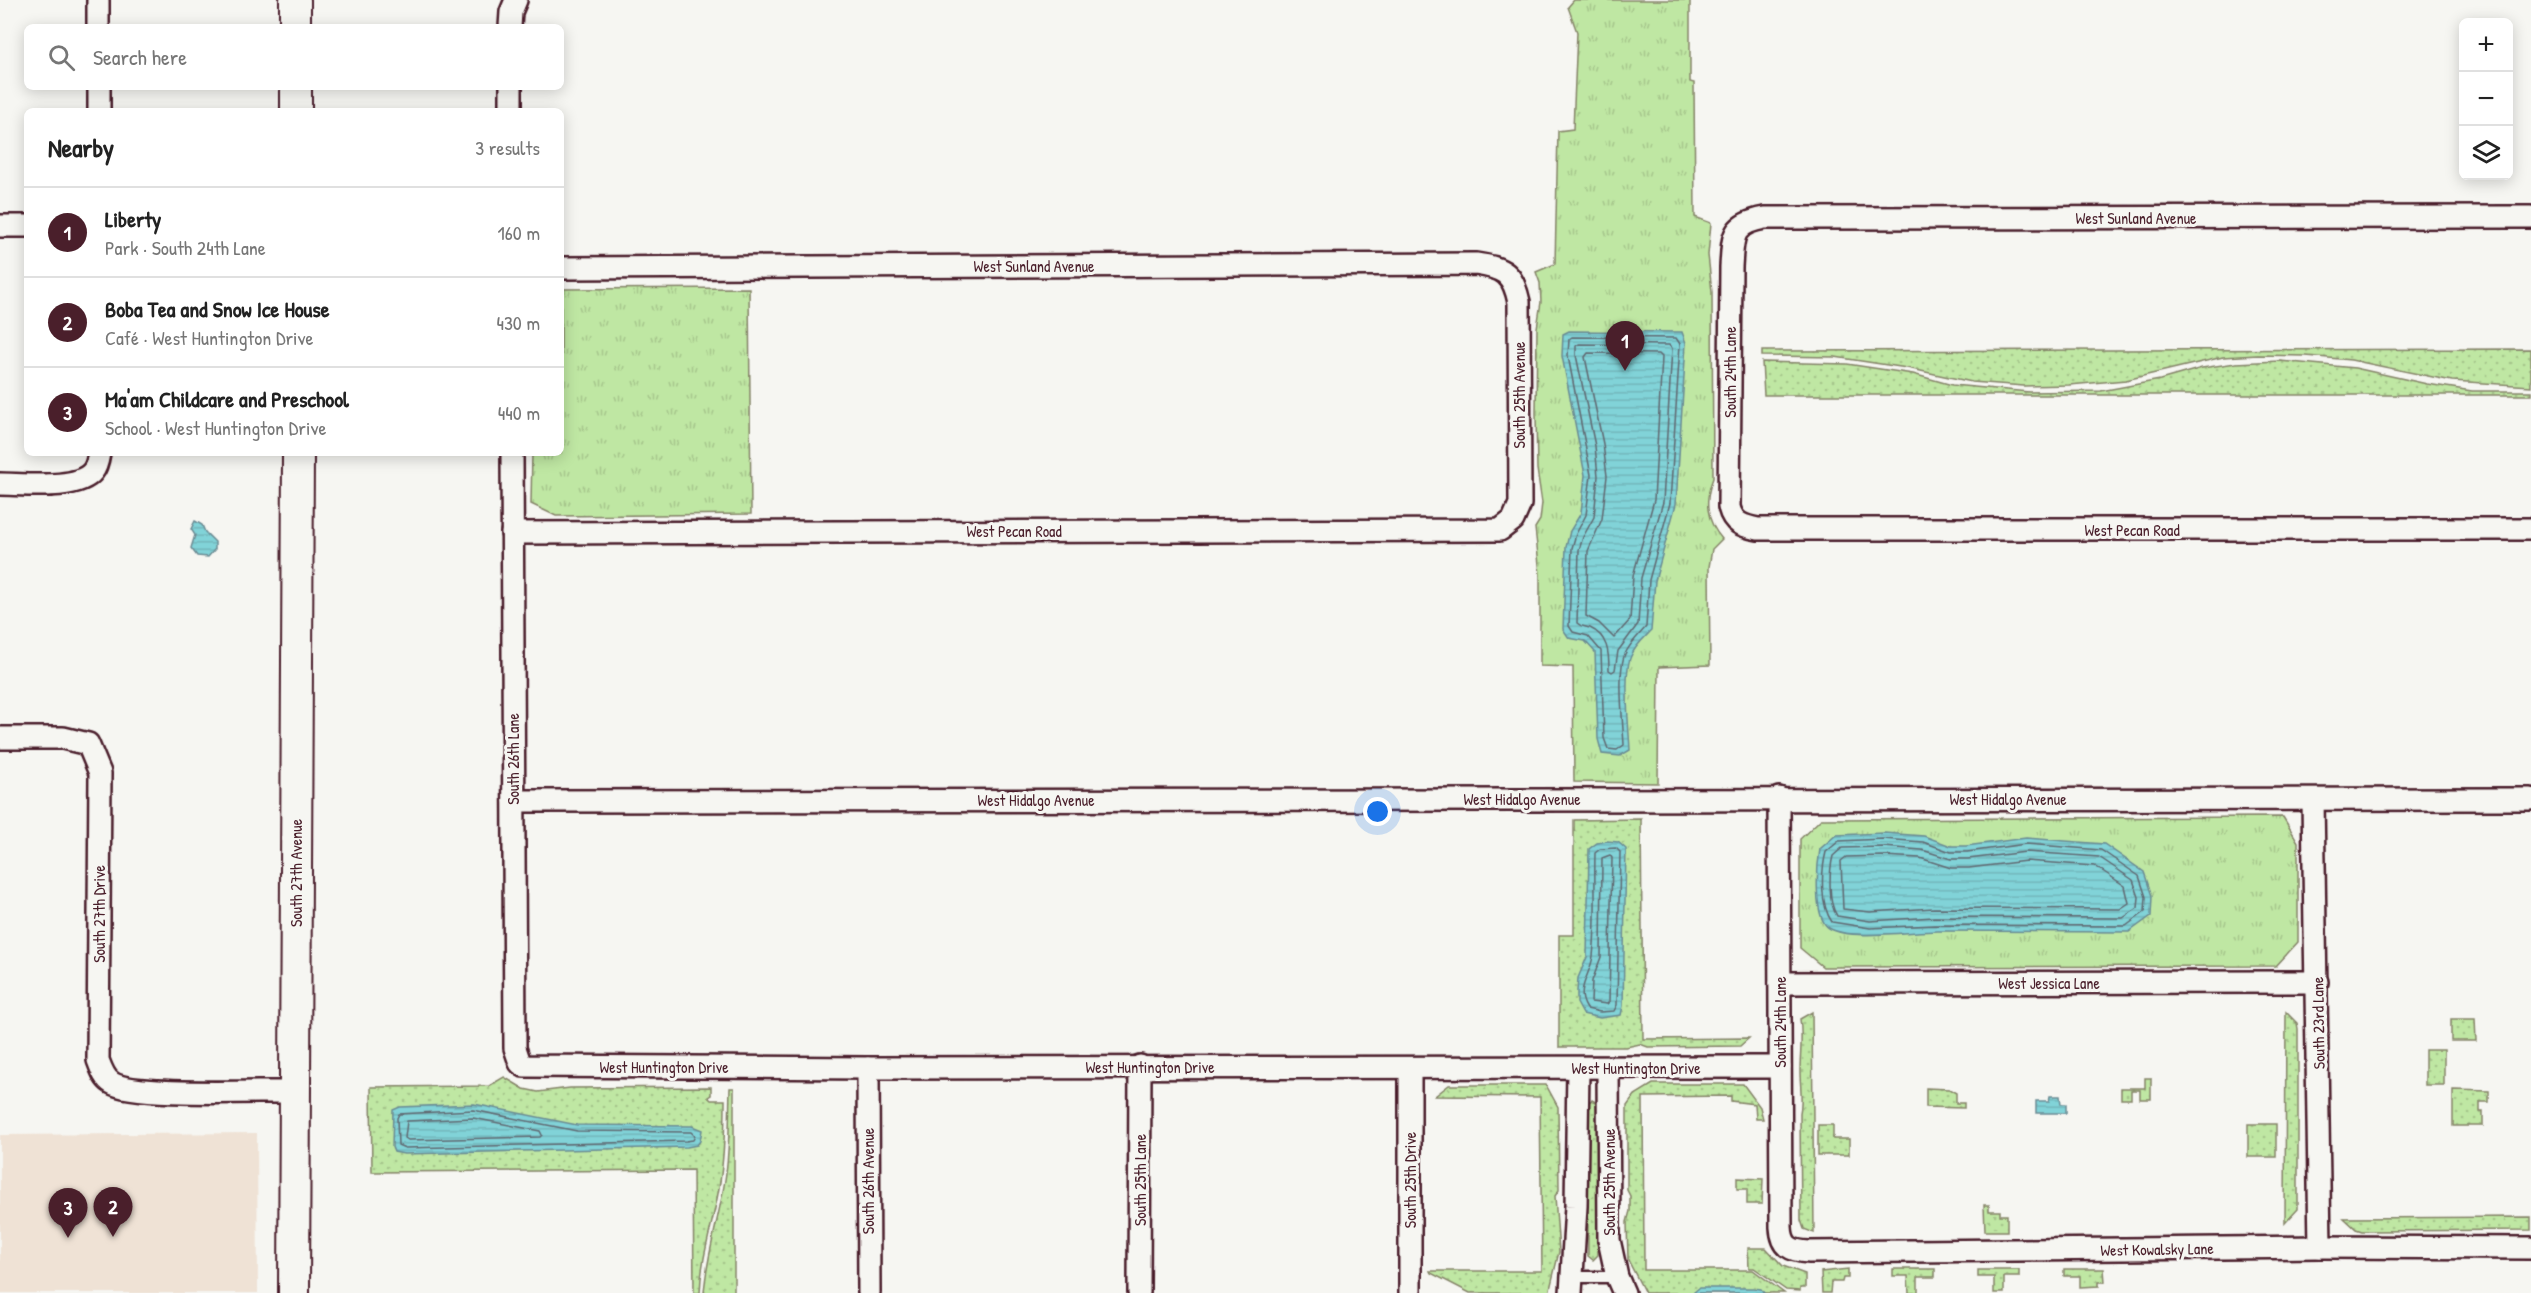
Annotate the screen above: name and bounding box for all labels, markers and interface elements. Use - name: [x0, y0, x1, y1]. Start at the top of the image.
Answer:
- map controls: [2459, 18, 2513, 180]
- button: +: [2459, 18, 2513, 72]
- search box: [24, 24, 564, 90]
- icon: search: [45, 41, 78, 74]
- text: Search here: [93, 42, 187, 72]
- button: −: [2459, 72, 2513, 126]
- button: layers: [2459, 126, 2513, 180]
- text: Nearby: [48, 130, 114, 165]
- text: 3 results: [475, 134, 540, 161]
- text: Liberty: [105, 204, 161, 234]
- street label: West Sunland Avenue: [2076, 207, 2197, 229]
- text: 1: [64, 219, 71, 246]
- text: 160 m: [498, 219, 540, 246]
- text: Park · South 24th Lane: [105, 234, 266, 261]
- street label: West Sunland Avenue: [974, 255, 1095, 277]
- text: Boba Tea and Snow Ice House: [105, 294, 330, 324]
- text: 2: [63, 309, 72, 336]
- text: 430 m: [496, 309, 540, 336]
- pin: 1: [1606, 322, 1644, 371]
- text: Café · West Huntington Drive: [105, 324, 314, 351]
- street label: South 24th Lane: [1719, 326, 1741, 418]
- street label: South 25th Avenue: [1508, 341, 1530, 448]
- text: Ma'am Childcare and Preschool: [105, 384, 349, 414]
- text: 3: [63, 399, 72, 426]
- text: 440 m: [498, 399, 540, 426]
- text: School · West Huntington Drive: [105, 414, 326, 441]
- street label: West Pecan Road: [2084, 519, 2180, 541]
- street label: West Pecan Road: [966, 520, 1062, 542]
- street label: South 26th Lane: [502, 713, 524, 805]
- street label: West Hidalgo Avenue: [1463, 788, 1581, 810]
- street label: West Hidalgo Avenue: [1949, 788, 2067, 810]
- street label: West Hidalgo Avenue: [977, 789, 1095, 811]
- your location: [1363, 797, 1392, 826]
- street label: South 27th Avenue: [285, 818, 307, 927]
- street label: South 27th Drive: [88, 865, 110, 963]
- street label: West Jessica Lane: [1998, 972, 2101, 994]
- street label: South 24th Lane: [1769, 976, 1791, 1068]
- street label: South 23rd Lane: [2306, 976, 2330, 1070]
- street label: West Huntington Drive: [599, 1056, 729, 1078]
- street label: West Huntington Drive: [1085, 1056, 1215, 1078]
- street label: West Huntington Drive: [1571, 1057, 1701, 1079]
- street label: South 26th Avenue: [857, 1127, 879, 1234]
- street label: South 25th Avenue: [1598, 1128, 1620, 1235]
- street label: South 25th Drive: [1399, 1131, 1421, 1228]
- street label: South 25th Lane: [1129, 1133, 1151, 1226]
- pin: 3: [48, 1188, 88, 1238]
- pin: 2: [94, 1188, 132, 1237]
- street label: West Kowalsky Lane: [2100, 1237, 2215, 1261]

